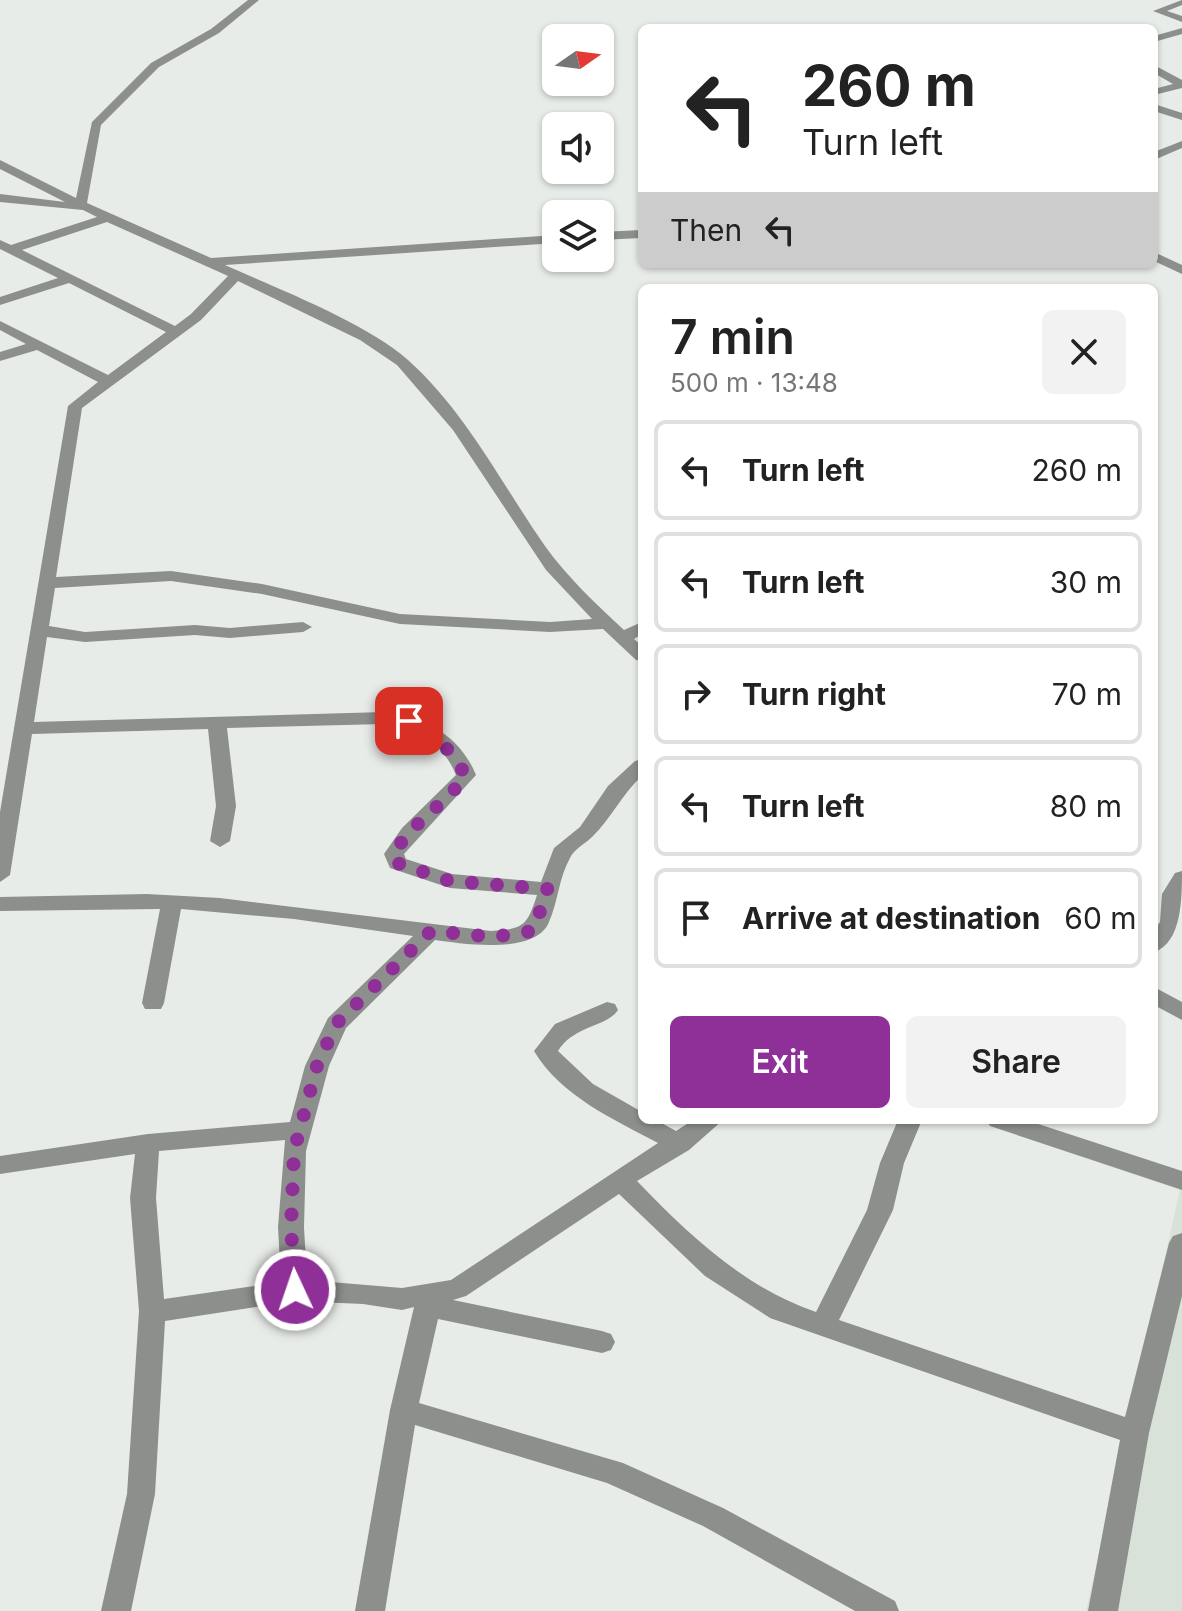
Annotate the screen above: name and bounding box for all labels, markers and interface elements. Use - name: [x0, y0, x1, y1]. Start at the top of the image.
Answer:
- north arrow: [542, 24, 614, 96]
- map controls: [542, 24, 614, 272]
- text: 260 m: [802, 52, 976, 120]
- icon: left: [670, 56, 774, 160]
- button: sound: [542, 112, 614, 184]
- text: Turn left: [802, 120, 943, 164]
- button: layers: [542, 200, 614, 272]
- icon: left: [758, 208, 802, 252]
- text: Then: [670, 212, 742, 248]
- text: 7 min: [670, 307, 795, 366]
- button: close: [1042, 310, 1126, 394]
- text: 500 m · 13:48: [670, 367, 838, 398]
- icon: left: [674, 448, 718, 492]
- text: Turn left: [742, 452, 864, 488]
- text: 260 m: [1031, 452, 1122, 488]
- icon: left: [674, 560, 718, 604]
- text: Turn left: [742, 564, 864, 600]
- text: 30 m: [1050, 564, 1122, 600]
- icon: right: [674, 672, 718, 716]
- text: Turn right: [742, 676, 886, 712]
- text: 70 m: [1052, 676, 1122, 712]
- pin: [375, 687, 443, 755]
- icon: arrive: [387, 699, 431, 743]
- icon: left: [674, 784, 718, 828]
- text: Turn left: [742, 788, 864, 824]
- text: 80 m: [1050, 788, 1122, 824]
- icon: arrive: [674, 896, 718, 940]
- text: Arrive at destination: [742, 900, 1040, 936]
- text: 60 m: [1064, 900, 1137, 936]
- button: Exit: [670, 1016, 890, 1108]
- button: Share: [906, 1016, 1126, 1108]
- position arrow: [253, 1248, 337, 1332]

